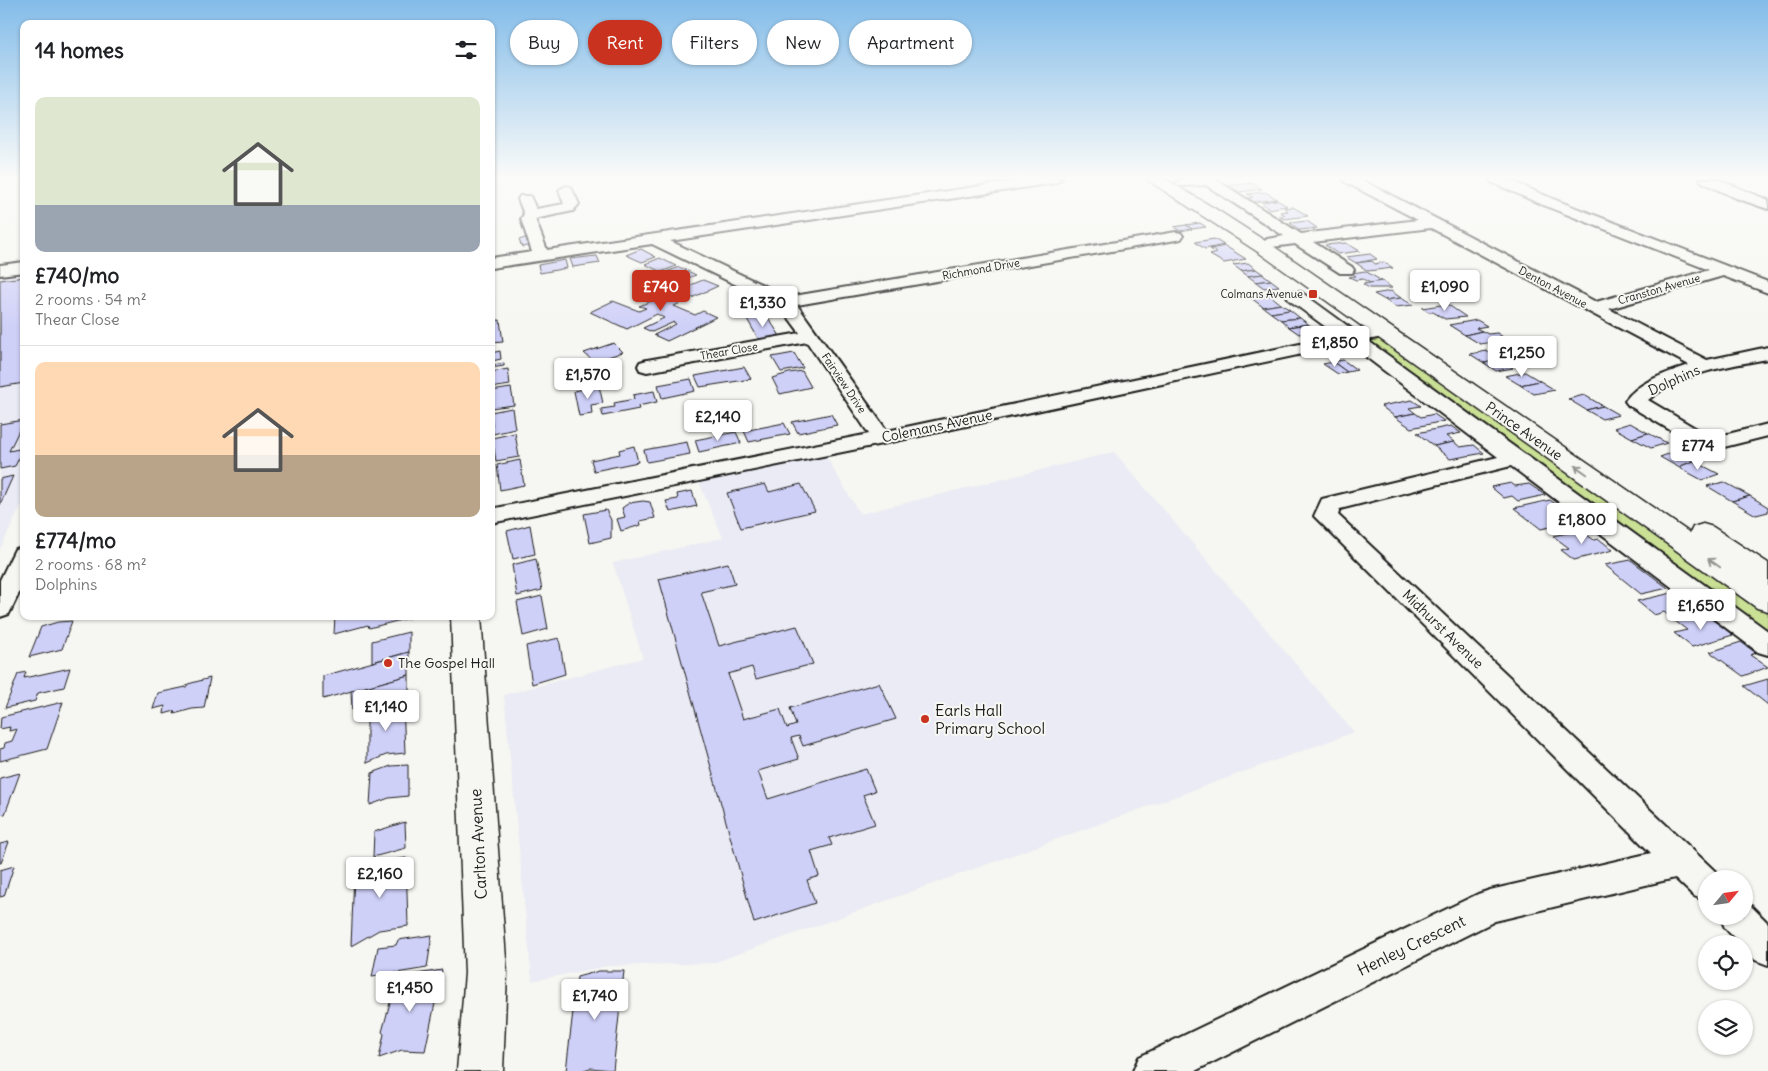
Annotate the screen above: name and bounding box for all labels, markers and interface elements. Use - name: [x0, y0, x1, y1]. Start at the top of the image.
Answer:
- chip: Buy: [510, 20, 578, 65]
- chip: Rent: [588, 20, 662, 65]
- chip: Filters: [672, 20, 757, 65]
- chip: New: [767, 20, 839, 65]
- chip: Apartment: [849, 20, 972, 65]
- icon: filters: [452, 36, 480, 64]
- text: 14 homes: [35, 37, 124, 64]
- icon: home: [213, 129, 303, 219]
- street label: Richmond Drive: [941, 255, 1021, 283]
- text: £740/mo: [35, 262, 119, 289]
- street label: Denton Avenue: [1516, 263, 1590, 311]
- pin: £740: [631, 270, 691, 312]
- pin: £1,090: [1404, 270, 1486, 312]
- street label: Cranston Avenue: [1616, 271, 1702, 307]
- text: £740: [643, 276, 679, 296]
- text: £1,090: [1421, 276, 1469, 296]
- pin: £1,330: [722, 286, 804, 328]
- place label: Colmans Avenue: [1220, 287, 1303, 301]
- marker: Colmans Avenue: [1307, 288, 1319, 300]
- text: 2 rooms · 54 m²: [35, 289, 147, 309]
- text: £1,330: [740, 292, 786, 312]
- text: Thear Close: [35, 309, 120, 329]
- pin: £1,850: [1294, 326, 1376, 368]
- text: £1,850: [1311, 332, 1359, 352]
- pin: £1,250: [1481, 336, 1563, 378]
- street label: Thear Close: [699, 339, 759, 363]
- text: £1,250: [1499, 342, 1545, 362]
- street label: Fairview Drive: [819, 350, 869, 416]
- pin: £1,570: [547, 358, 629, 400]
- street label: Dolphins: [1645, 361, 1703, 399]
- text: £1,570: [565, 364, 611, 384]
- icon: home: [213, 395, 303, 485]
- street label: Prince Avenue: [1482, 398, 1566, 464]
- pin: £2,140: [677, 400, 759, 442]
- street label: Colemans Avenue: [880, 405, 994, 447]
- text: £2,140: [695, 406, 741, 426]
- pin: £774: [1668, 428, 1728, 471]
- text: £774: [1681, 435, 1715, 455]
- one-way arrow: [1574, 465, 1588, 475]
- pin: £1,800: [1541, 502, 1623, 545]
- text: £1,800: [1558, 509, 1606, 529]
- text: £774/mo: [35, 527, 116, 554]
- text: 2 rooms · 68 m²: [35, 554, 147, 574]
- one-way arrow: [1707, 558, 1721, 568]
- text: Dolphins: [35, 574, 97, 594]
- street label: Midhurst Avenue: [1399, 586, 1487, 672]
- pin: £1,650: [1660, 588, 1742, 631]
- text: £1,650: [1677, 595, 1725, 615]
- place label: The Gospel Hall: [398, 654, 495, 672]
- marker: The Gospel Hall: [382, 657, 394, 669]
- pin: £1,140: [345, 690, 427, 732]
- text: £1,140: [364, 696, 408, 716]
- place label: Earls Hall Primary School: [935, 700, 1045, 738]
- marker: Earls Hall Primary School: [919, 713, 931, 725]
- street label: Carlton Avenue: [465, 788, 491, 900]
- pin: £2,160: [339, 856, 421, 899]
- text: £2,160: [357, 863, 403, 883]
- north arrow: [1698, 870, 1752, 925]
- map controls: [1698, 870, 1753, 1055]
- street label: Henley Crescent: [1354, 910, 1469, 980]
- button: locate: [1698, 935, 1753, 990]
- pin: £1,450: [369, 970, 451, 1013]
- text: £1,450: [387, 977, 433, 997]
- pin: £1,740: [554, 978, 636, 1021]
- text: £1,740: [572, 985, 618, 1005]
- button: layers: [1698, 1000, 1753, 1055]

